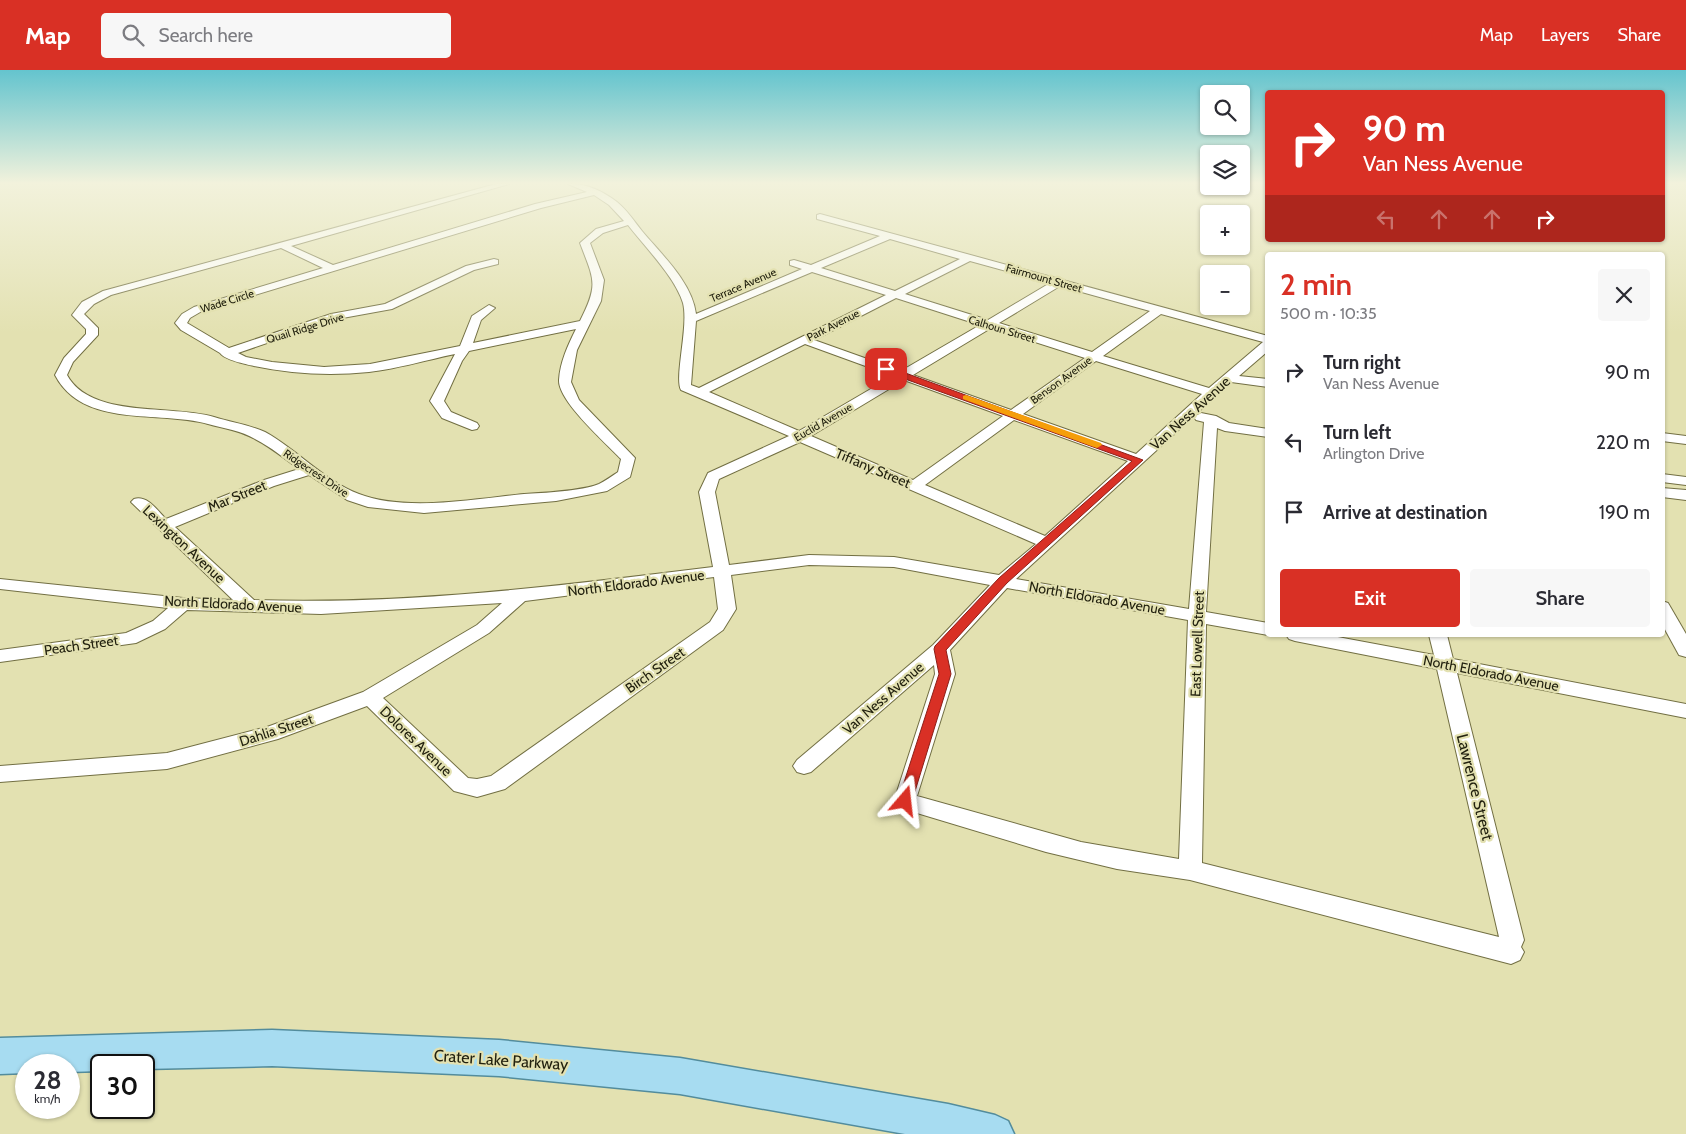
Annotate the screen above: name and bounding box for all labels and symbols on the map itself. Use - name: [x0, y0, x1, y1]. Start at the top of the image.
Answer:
- street label: Fairmount Street: [1004, 260, 1084, 296]
- street label: Terrace Avenue: [708, 265, 779, 305]
- street label: Wade Circle: [198, 286, 256, 316]
- street label: Park Avenue: [804, 306, 862, 344]
- street label: Quail Ridge Drive: [265, 309, 346, 346]
- street label: Calhoun Street: [967, 312, 1037, 346]
- pin: [865, 348, 907, 390]
- street label: Benson Avenue: [1028, 353, 1095, 407]
- street label: Van Ness Avenue: [1146, 372, 1234, 454]
- street label: Euclid Avenue: [791, 399, 855, 444]
- street label: Tiffany Street: [833, 444, 914, 492]
- street label: Ridgecrest Drive: [281, 446, 351, 500]
- street label: Mar Street: [205, 476, 269, 516]
- street label: Lexington Avenue: [139, 501, 229, 587]
- street label: North Eldorado Avenue: [567, 566, 705, 600]
- street label: North Eldorado Avenue: [1028, 577, 1166, 619]
- street label: North Eldorado Avenue: [164, 591, 302, 617]
- street label: East Lowell Street: [1186, 591, 1208, 697]
- street label: Peach Street: [43, 631, 120, 659]
- street label: Birch Street: [622, 643, 688, 697]
- street label: North Eldorado Avenue: [1422, 651, 1560, 695]
- street label: Van Ness Avenue: [839, 658, 927, 738]
- street label: Dolores Avenue: [376, 702, 456, 780]
- street label: Dahlia Street: [237, 710, 315, 750]
- street label: Lawrence Street: [1453, 732, 1498, 843]
- position arrow: [878, 774, 930, 826]
- street label: Crater Lake Parkway: [433, 1046, 569, 1074]
- speed limit sign: 30: [90, 1054, 155, 1119]

